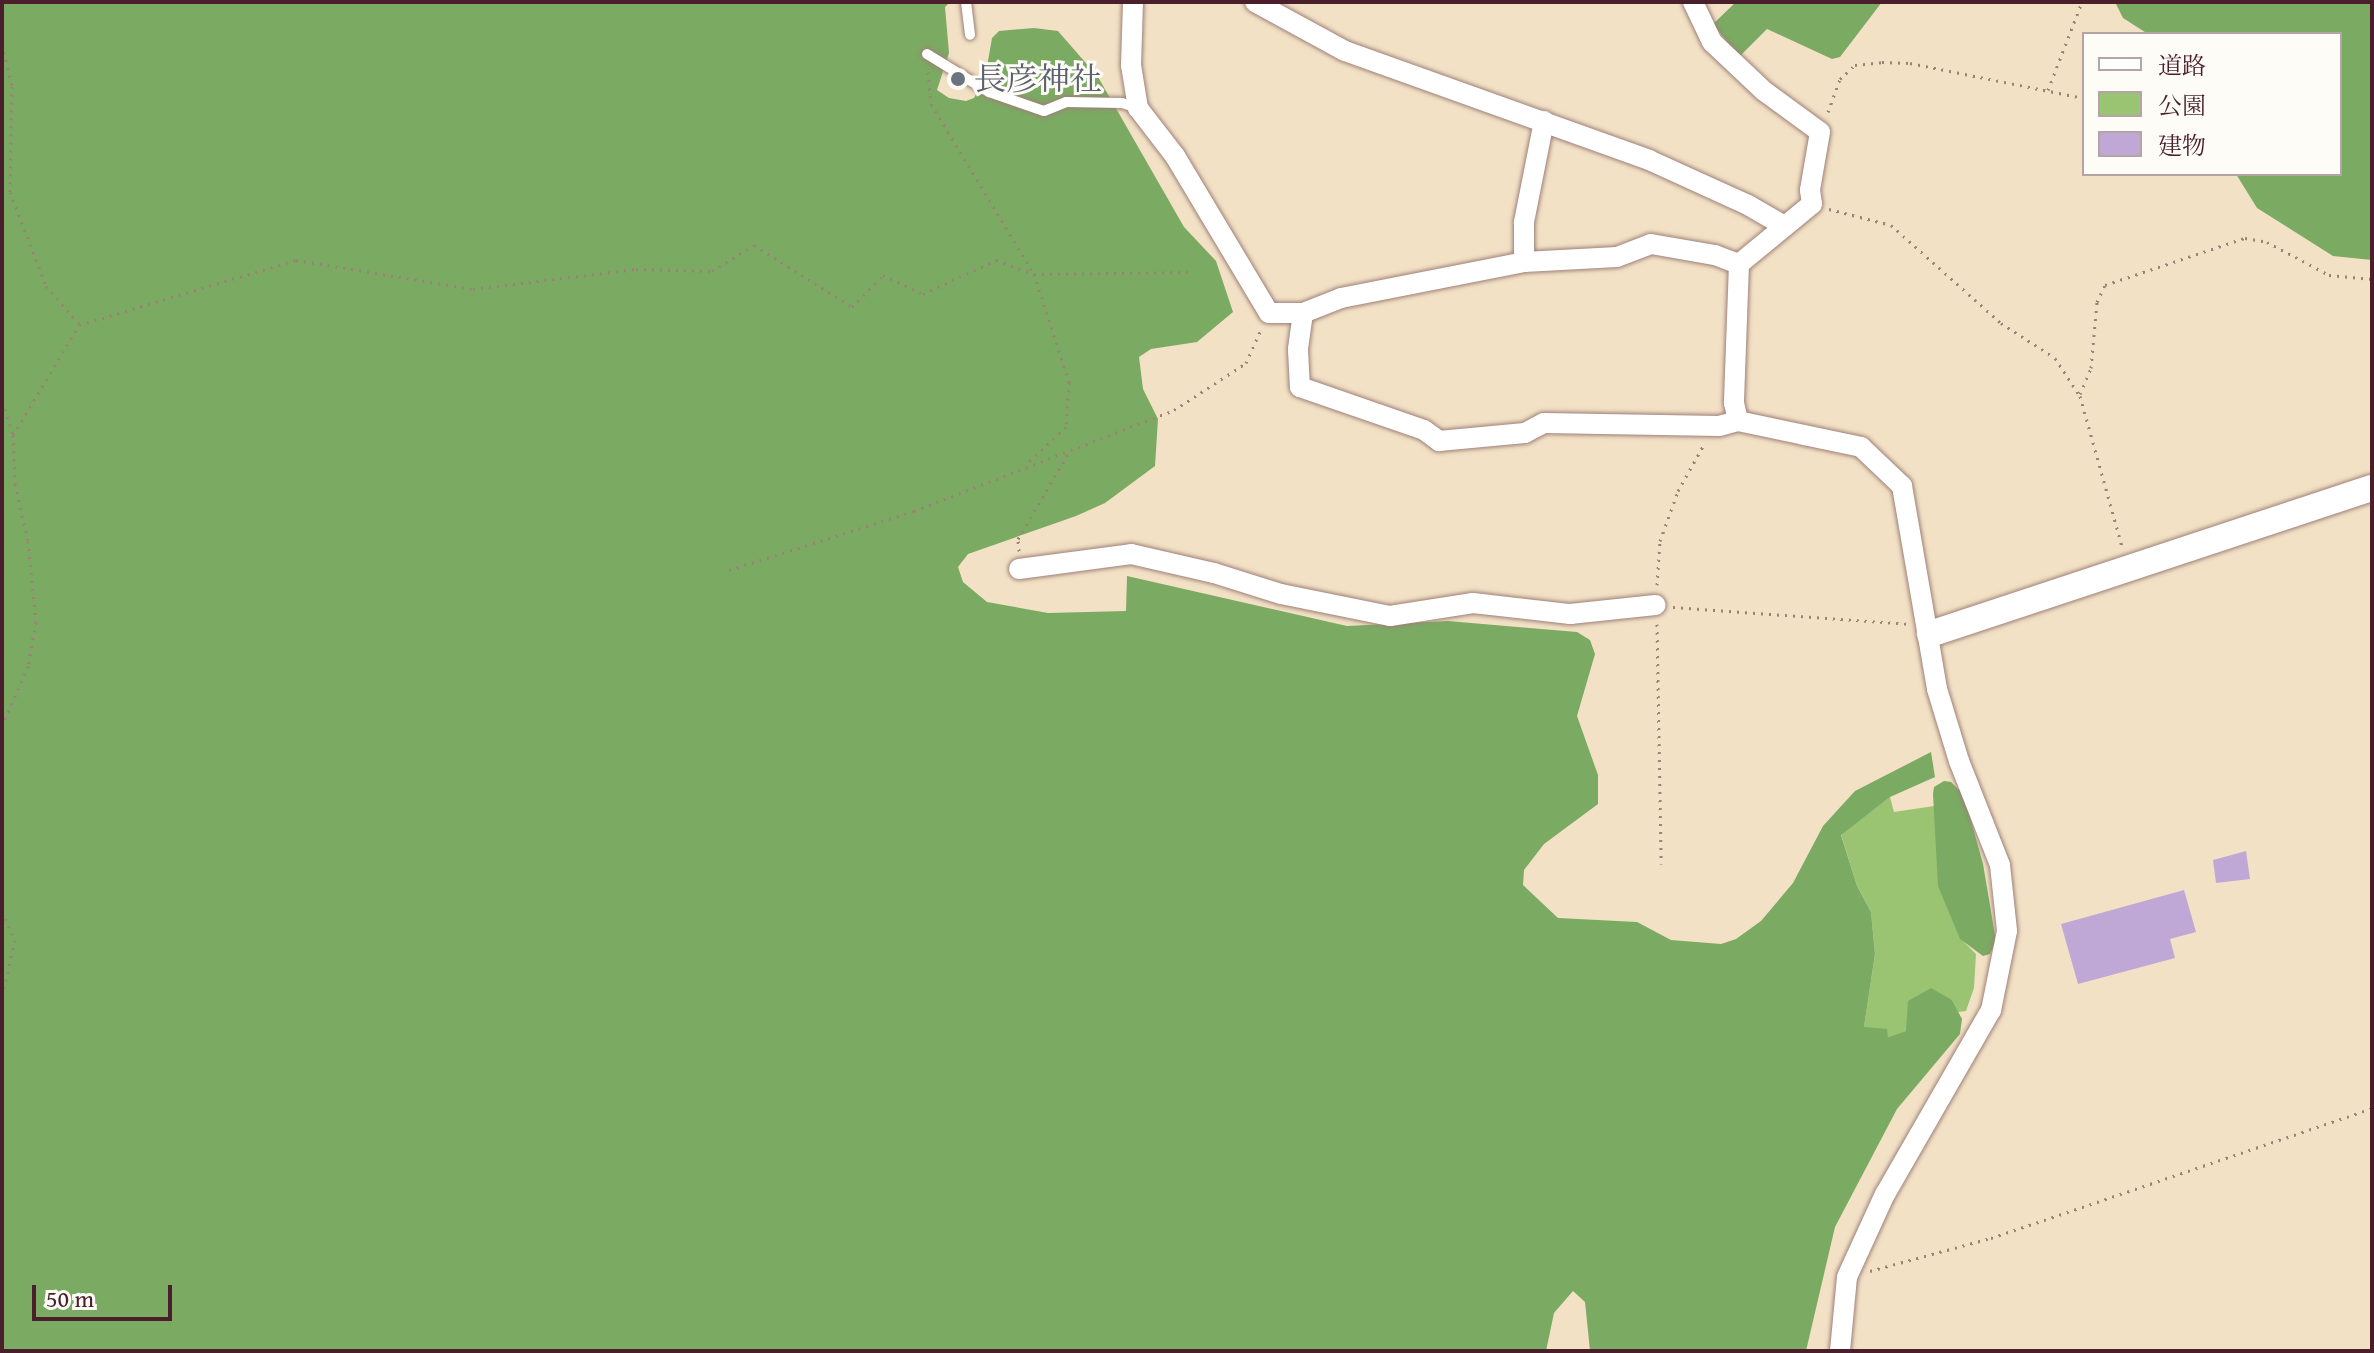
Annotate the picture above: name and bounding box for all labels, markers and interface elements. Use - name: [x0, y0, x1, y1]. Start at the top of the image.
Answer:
- legend: [2082, 32, 2342, 176]
- text: 道路: [2158, 48, 2206, 83]
- place label: 長彦神社: [974, 60, 1102, 98]
- marker: 長彦神社: [949, 70, 967, 88]
- text: 公園: [2158, 88, 2206, 123]
- text: 建物: [2158, 128, 2206, 163]
- scale bar: [36, 1269, 176, 1319]
- text: 50 m: [46, 1281, 94, 1316]

